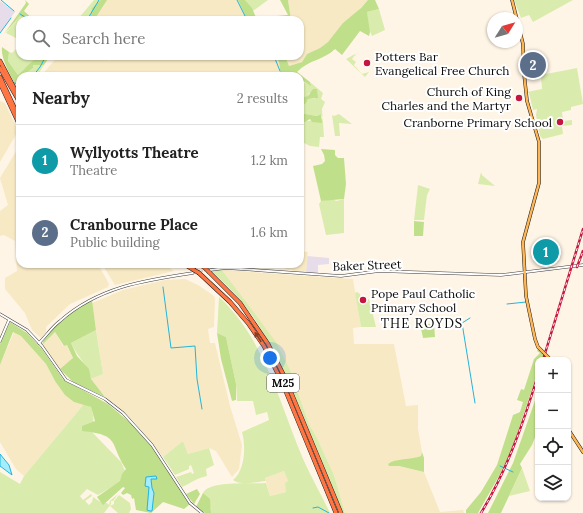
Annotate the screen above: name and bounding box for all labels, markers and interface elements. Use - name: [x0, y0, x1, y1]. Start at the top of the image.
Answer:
- north arrow: [487, 12, 523, 48]
- search box: [16, 16, 304, 60]
- icon: search: [30, 27, 52, 49]
- text: Search here: [62, 29, 145, 48]
- place label: Potters Bar Evangelical Free Church: [375, 49, 510, 78]
- pin: 2: [520, 50, 546, 80]
- marker: Potters Bar Evangelical Free Church: [362, 58, 372, 68]
- place label: Church of King Charles and the Martyr: [382, 84, 512, 113]
- text: Nearby: [32, 87, 90, 109]
- text: 2 results: [237, 90, 288, 107]
- marker: Church of King Charles and the Martyr: [514, 93, 524, 103]
- place label: Cranborne Primary School: [404, 115, 552, 130]
- marker: Cranborne Primary School: [555, 117, 565, 127]
- text: Wyllyotts Theatre: [70, 143, 199, 162]
- text: 1: [42, 152, 48, 169]
- text: 1.2 km: [251, 152, 288, 169]
- text: Theatre: [70, 162, 117, 179]
- text: Cranbourne Place: [70, 215, 198, 234]
- text: 2: [42, 224, 48, 241]
- text: 1.6 km: [251, 224, 288, 241]
- text: Public building: [70, 234, 160, 251]
- pin: 1: [533, 237, 559, 267]
- street label: Baker Street: [332, 256, 402, 274]
- place label: Pope Paul Catholic Primary School: [371, 286, 475, 315]
- marker: Pope Paul Catholic Primary School: [358, 295, 368, 305]
- district label: THE ROYDS: [381, 315, 463, 332]
- one-way arrow: [254, 332, 262, 342]
- your location: [260, 348, 280, 368]
- map controls: [535, 357, 571, 501]
- button: +: [535, 357, 571, 393]
- road number: M25: [267, 374, 299, 392]
- button: −: [535, 393, 571, 429]
- button: locate: [535, 429, 571, 465]
- button: layers: [535, 465, 571, 501]

